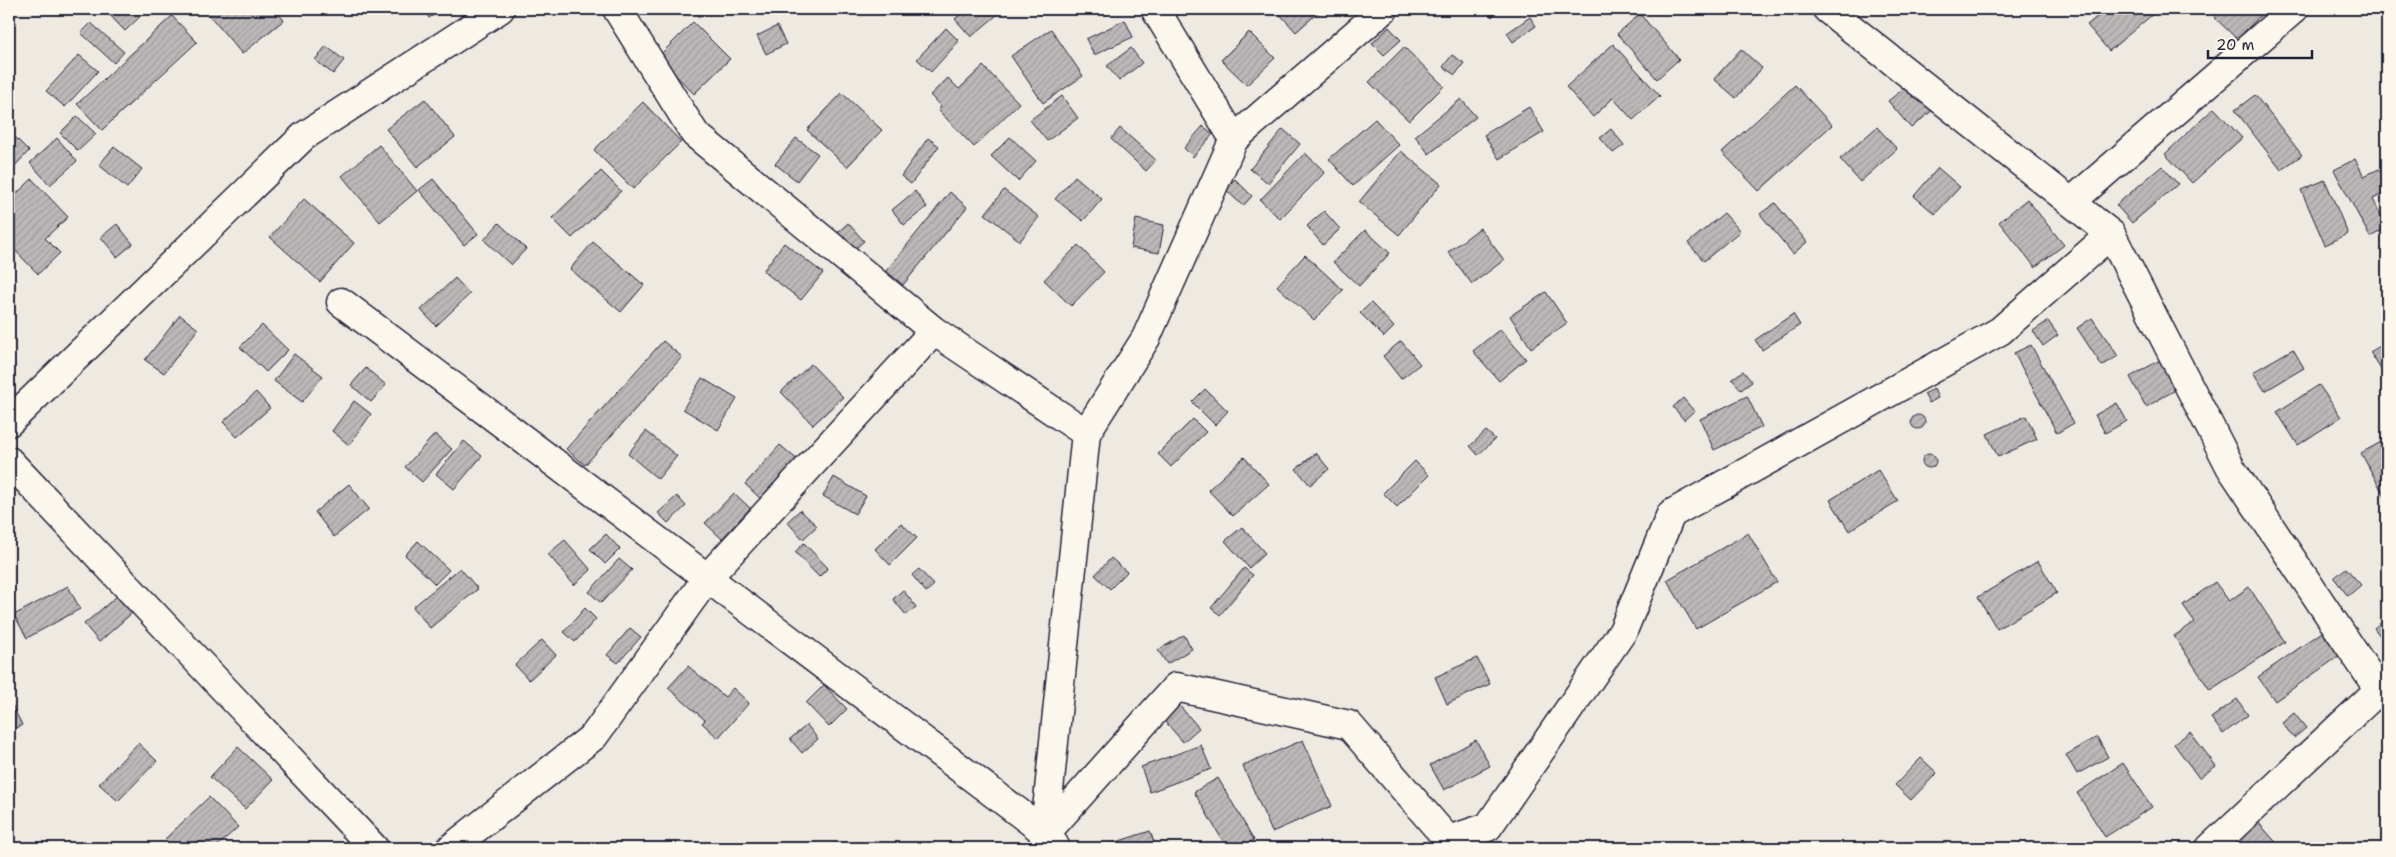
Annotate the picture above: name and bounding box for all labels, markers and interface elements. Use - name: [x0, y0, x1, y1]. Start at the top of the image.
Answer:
- scale bar: [2208, 28, 2312, 60]
- text: 20 m: [2216, 35, 2255, 55]

